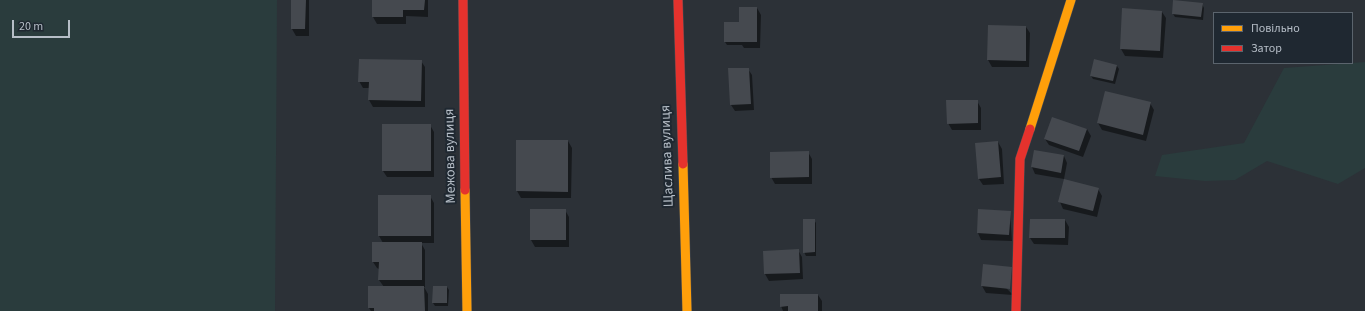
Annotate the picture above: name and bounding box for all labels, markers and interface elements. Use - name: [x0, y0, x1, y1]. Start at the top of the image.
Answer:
- scale bar: [14, 12, 72, 38]
- legend: [1213, 12, 1353, 64]
- text: 20 m: [19, 18, 43, 35]
- text: Повільно: [1251, 20, 1300, 37]
- text: Затор: [1251, 40, 1282, 57]
- street label: Щаслива вулиця: [658, 105, 678, 207]
- street label: Межова вулиця: [442, 108, 460, 204]

